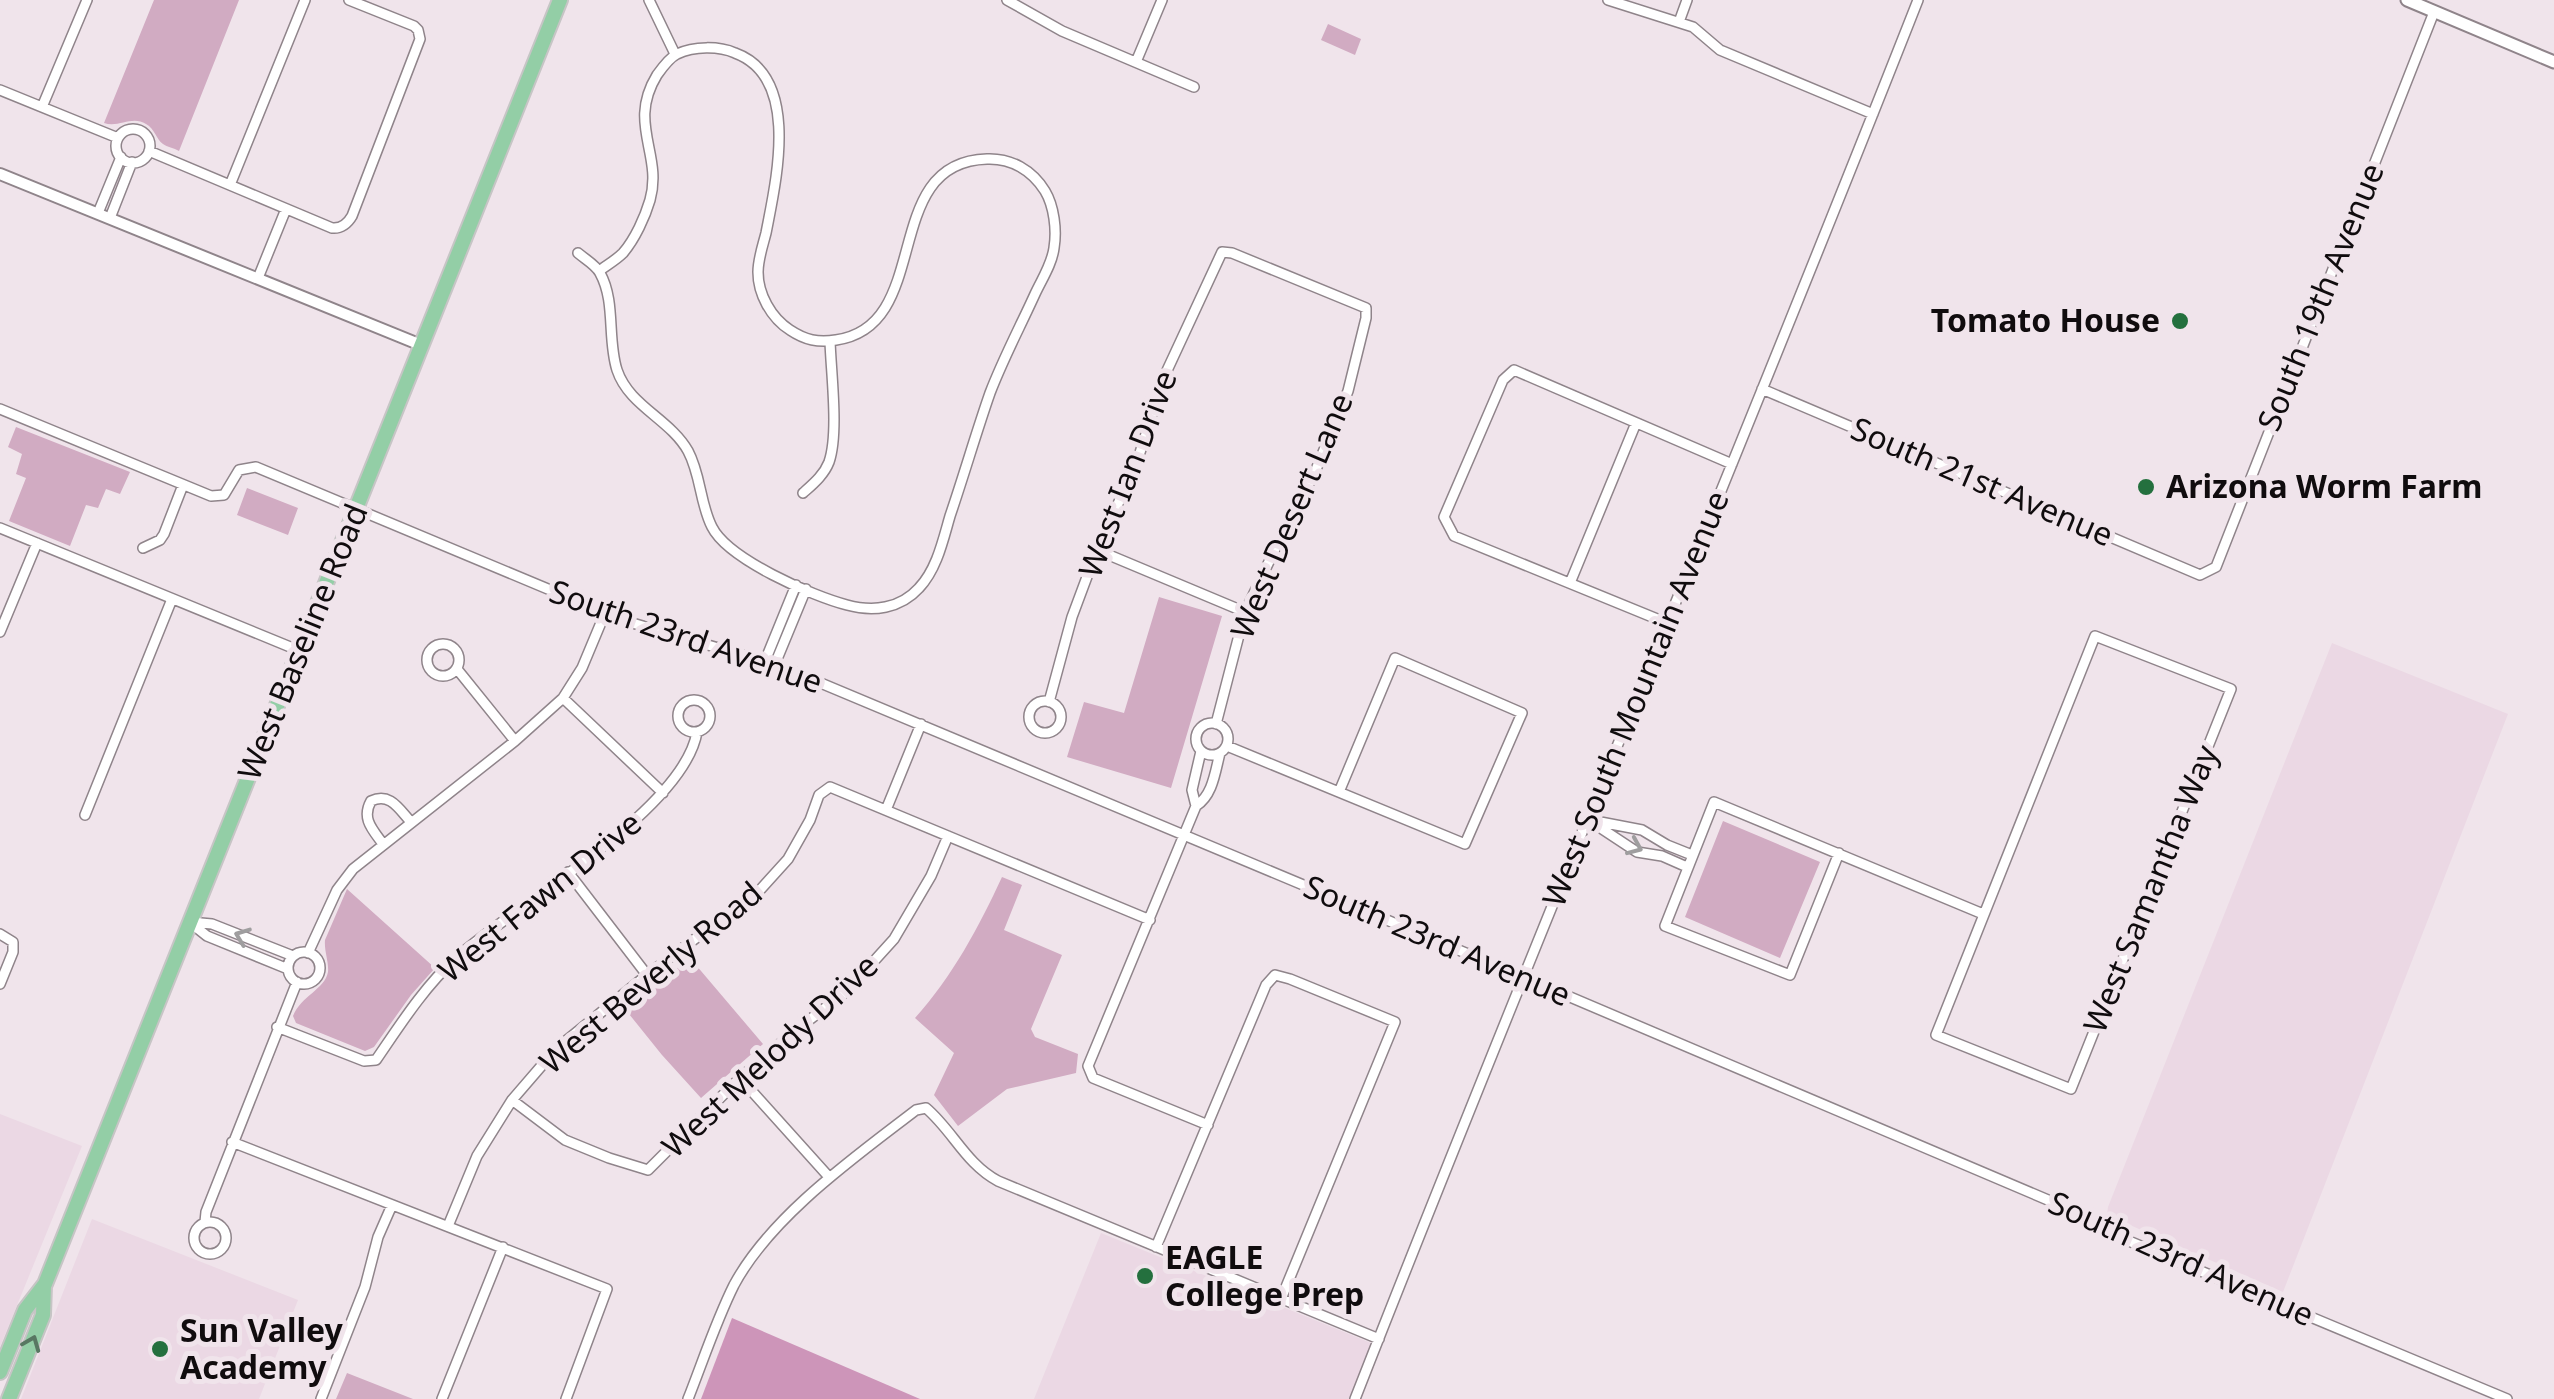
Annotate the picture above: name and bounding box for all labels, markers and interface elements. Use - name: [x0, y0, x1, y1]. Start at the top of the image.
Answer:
- street label: South 19th Avenue: [2246, 156, 2393, 437]
- place label: Tomato House: [1931, 298, 2160, 341]
- marker: Tomato House: [2169, 310, 2191, 332]
- street label: West Ian Drive: [1067, 364, 1186, 583]
- street label: West Desert Lane: [1219, 386, 1362, 645]
- street label: South 21st Avenue: [1845, 406, 2120, 555]
- place label: Arizona Worm Farm: [2166, 464, 2482, 507]
- marker: Arizona Worm Farm: [2135, 476, 2157, 498]
- street label: West South Mountain Avenue: [1531, 484, 1738, 913]
- street label: West Baseline Road: [227, 497, 377, 786]
- street label: South 23rd Avenue: [544, 569, 829, 702]
- street label: West Samantha Way: [2072, 738, 2227, 1039]
- street label: West Fawn Drive: [429, 801, 649, 991]
- one-way arrow: [1625, 835, 1643, 855]
- street label: South 23rd Avenue: [1298, 864, 1578, 1015]
- street label: West Beverly Road: [530, 871, 770, 1083]
- one-way arrow: [235, 927, 252, 948]
- street label: West Melody Drive: [652, 944, 886, 1166]
- street label: South 23rd Avenue: [2042, 1180, 2321, 1335]
- place label: EAGLE College Prep: [1165, 1235, 1364, 1315]
- marker: EAGLE College Prep: [1134, 1265, 1156, 1287]
- place label: Sun Valley Academy: [180, 1308, 343, 1388]
- one-way arrow: [20, 1335, 40, 1353]
- marker: Sun Valley Academy: [149, 1338, 171, 1360]

